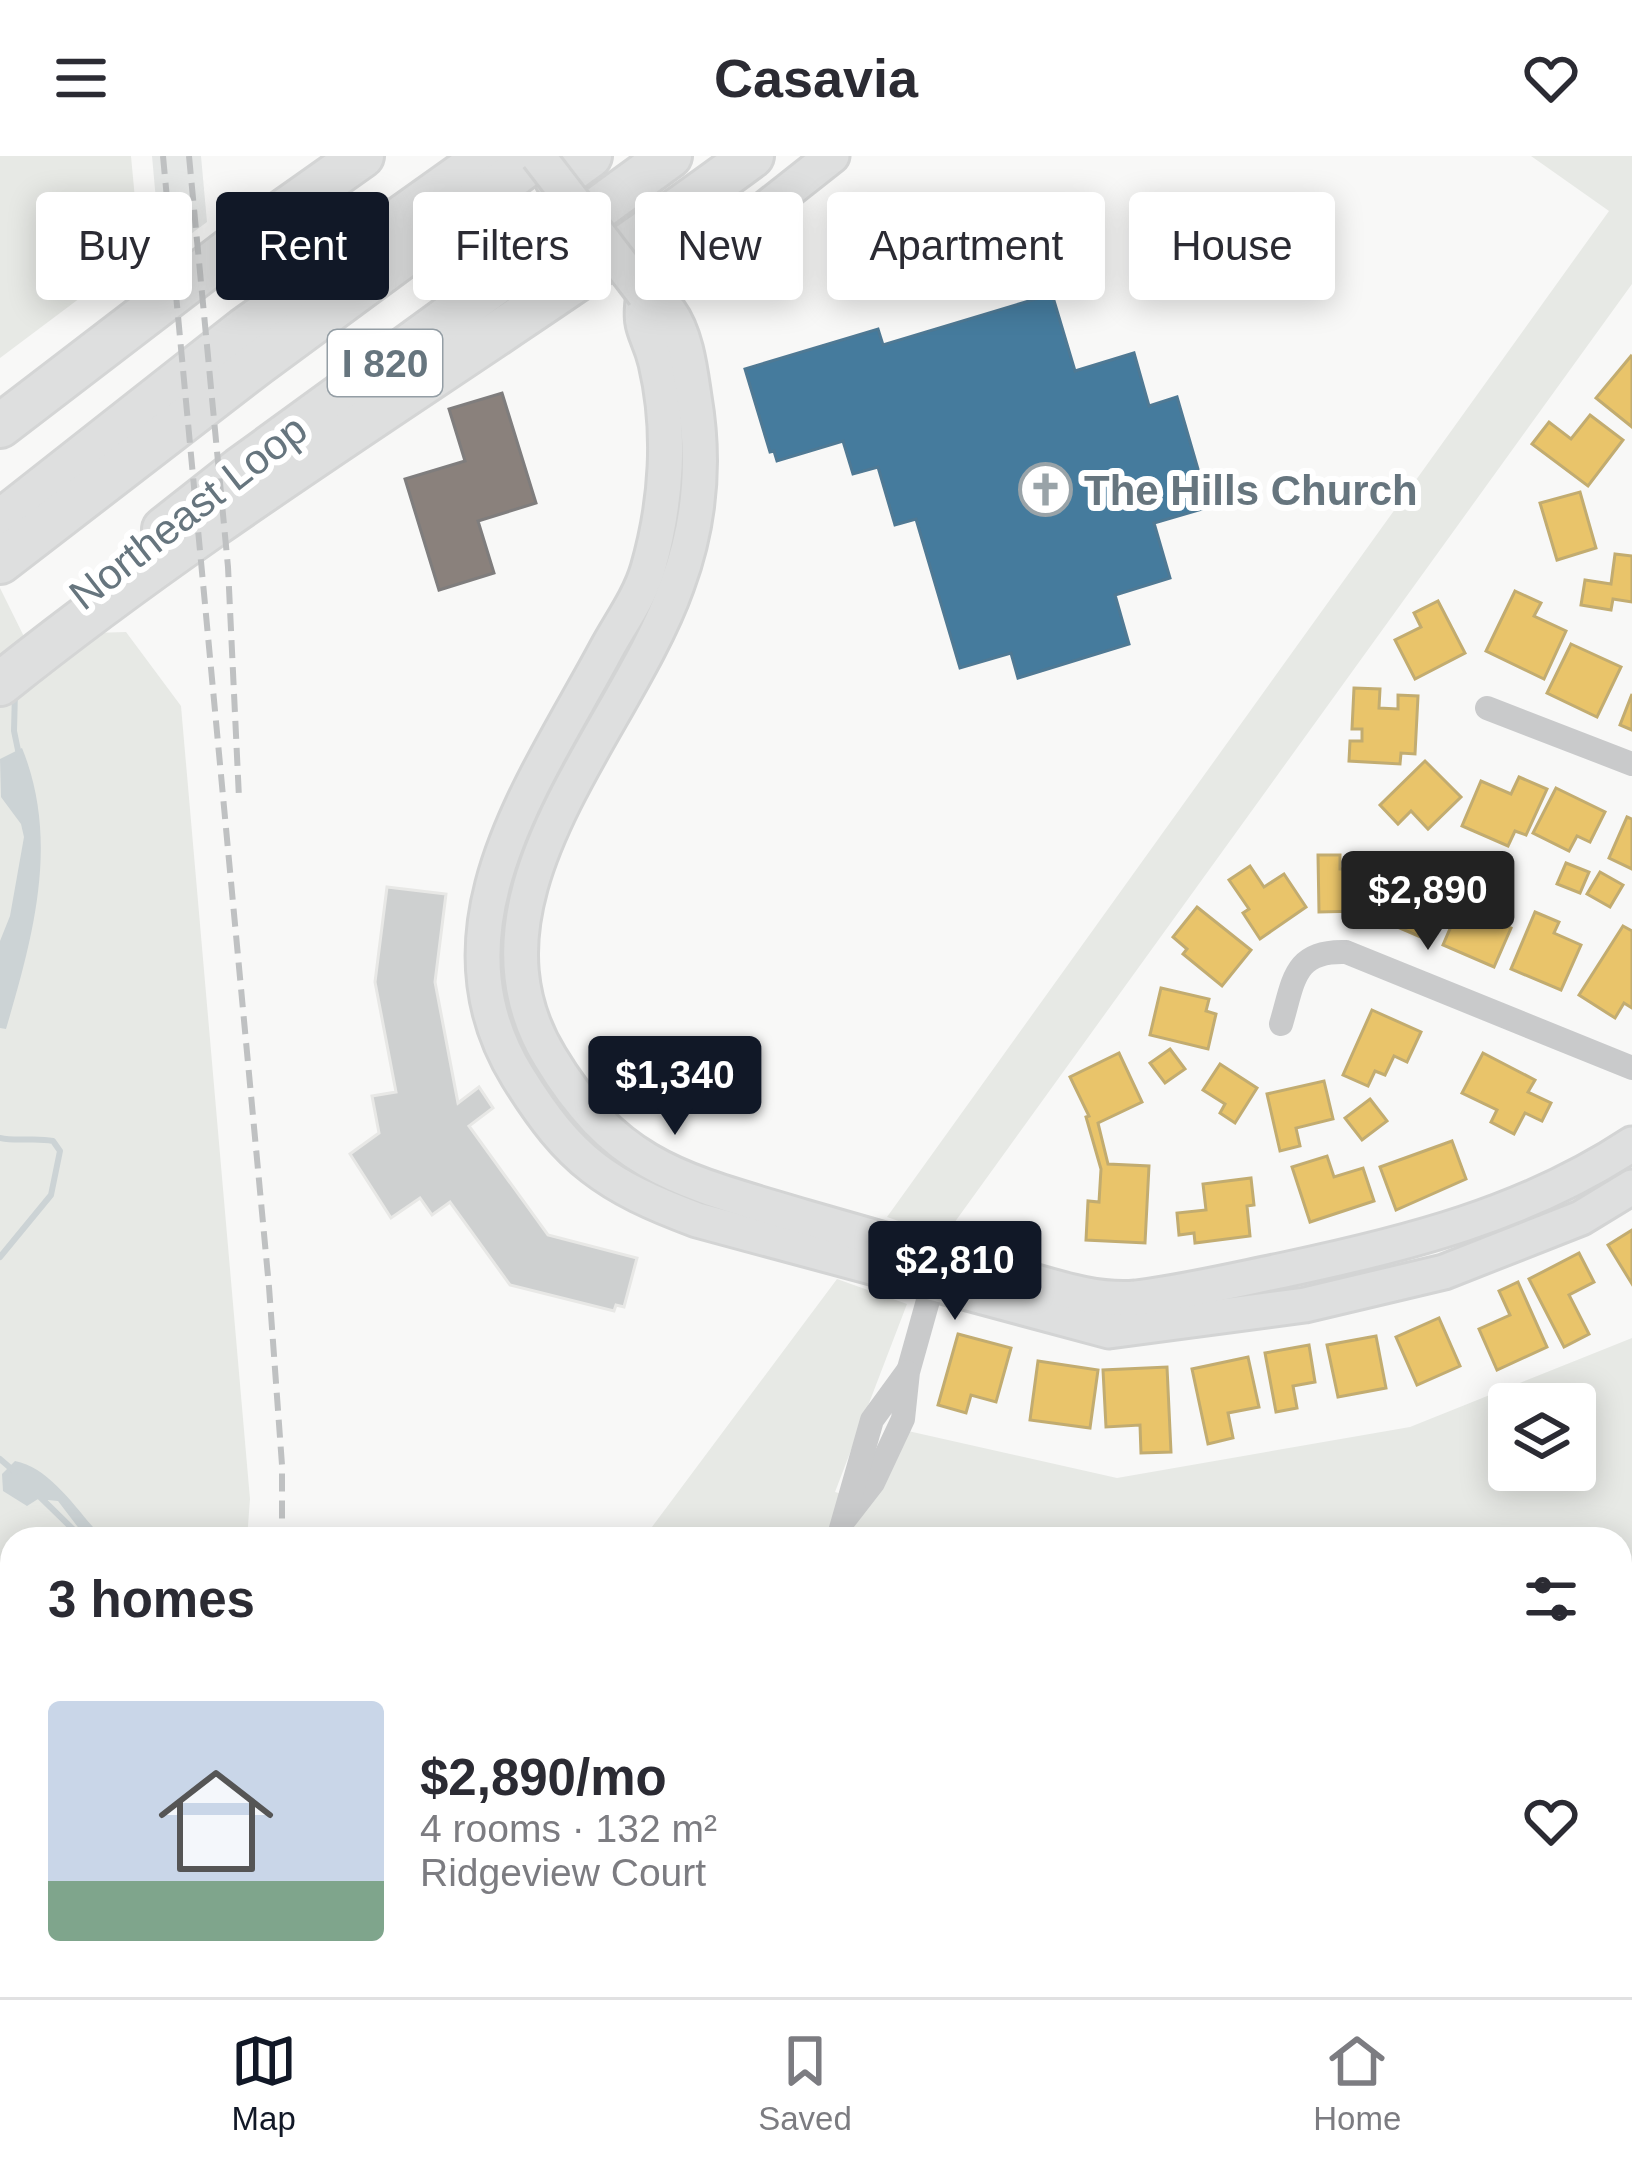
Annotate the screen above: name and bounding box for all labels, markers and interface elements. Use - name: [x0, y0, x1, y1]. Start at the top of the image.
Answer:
- icon: menu: [48, 45, 114, 111]
- icon: heart: [1518, 45, 1584, 111]
- text: Casavia: [714, 48, 918, 108]
- chip: Buy: [36, 192, 192, 300]
- chip: Rent: [216, 192, 389, 300]
- chip: Filters: [413, 192, 611, 300]
- chip: New: [635, 192, 803, 300]
- chip: Apartment: [827, 192, 1105, 300]
- chip: House: [1129, 192, 1335, 300]
- road number: I 820: [328, 330, 442, 396]
- street label: Northeast Loop: [60, 405, 316, 619]
- church icon: The Hills Church: [1017, 462, 1073, 518]
- place label: The Hills Church: [1084, 467, 1418, 514]
- pin: $2,890: [1330, 851, 1526, 953]
- text: $2,890: [1368, 868, 1488, 911]
- pin: $1,340: [577, 1036, 773, 1138]
- text: $1,340: [615, 1053, 735, 1096]
- pin: $2,810: [857, 1221, 1053, 1323]
- text: $2,810: [895, 1238, 1015, 1281]
- map controls: [1488, 1383, 1596, 1491]
- button: layers: [1488, 1383, 1596, 1491]
- icon: filters: [1518, 1566, 1584, 1632]
- text: 3 homes: [48, 1571, 255, 1628]
- icon: home: [144, 1749, 288, 1893]
- text: $2,890/mo: [420, 1749, 667, 1806]
- icon: heart: [1518, 1788, 1584, 1854]
- text: 4 rooms · 132 m²: [420, 1807, 717, 1850]
- text: Ridgeview Court: [420, 1851, 706, 1894]
- tab: Map: [231, 2028, 297, 2138]
- tab: Saved: [758, 2028, 852, 2138]
- tab: Home: [1313, 2028, 1401, 2138]

